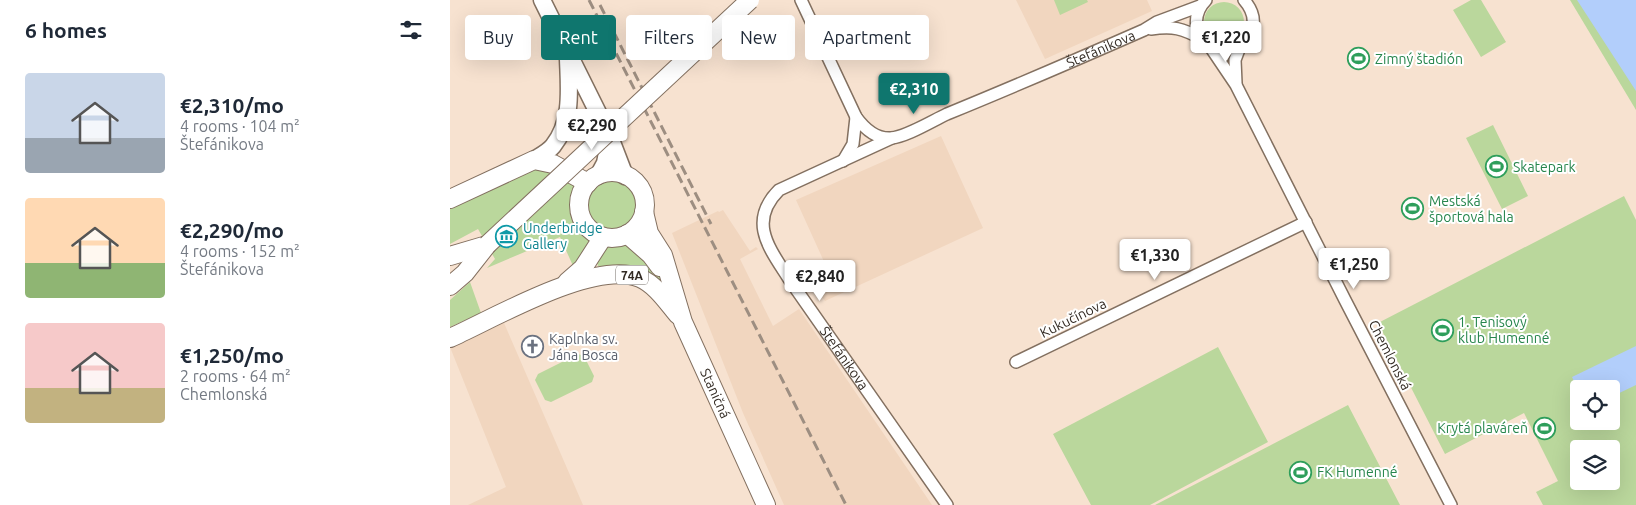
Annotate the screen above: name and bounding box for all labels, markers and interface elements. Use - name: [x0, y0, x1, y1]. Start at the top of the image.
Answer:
- chip: Buy: [465, 15, 531, 60]
- chip: Rent: [541, 15, 616, 60]
- chip: Filters: [626, 15, 712, 60]
- chip: New: [722, 15, 795, 60]
- chip: Apartment: [805, 15, 929, 60]
- icon: filters: [397, 16, 425, 44]
- text: 6 homes: [25, 18, 107, 42]
- pin: €1,220: [1185, 20, 1267, 63]
- street label: Štefánikova: [1063, 27, 1138, 71]
- text: €1,220: [1201, 28, 1251, 46]
- sports icon: Zimný štadión: [1347, 47, 1371, 71]
- place label: Zimný štadión: [1375, 51, 1463, 67]
- pin: €2,310: [873, 72, 955, 115]
- text: €2,310: [889, 80, 939, 98]
- icon: home: [65, 93, 125, 153]
- text: €2,310/mo: [180, 93, 284, 117]
- pin: €2,290: [551, 108, 633, 151]
- text: €2,290: [567, 116, 617, 134]
- text: 4 rooms · 104 m²: [180, 117, 300, 135]
- text: Štefánikova: [180, 135, 264, 153]
- sports icon: Skatepark: [1485, 155, 1509, 179]
- place label: Skatepark: [1513, 159, 1576, 175]
- place label: Mestská športová hala: [1429, 193, 1514, 225]
- sports icon: Mestská športová hala: [1401, 197, 1425, 221]
- icon: home: [65, 218, 125, 278]
- text: €2,290/mo: [180, 218, 284, 242]
- place label: Underbridge Gallery: [523, 220, 603, 252]
- museum icon: Underbridge Gallery: [495, 224, 519, 248]
- pin: €1,330: [1114, 238, 1196, 281]
- text: 4 rooms · 152 m²: [180, 242, 300, 260]
- text: €1,330: [1130, 246, 1180, 264]
- pin: €1,250: [1313, 248, 1395, 290]
- text: €1,250: [1329, 255, 1379, 273]
- text: Štefánikova: [180, 260, 264, 278]
- pin: €2,840: [779, 260, 861, 302]
- road number: 74A: [616, 266, 648, 284]
- text: €2,840: [795, 267, 845, 285]
- street label: Kukučínova: [1037, 295, 1109, 341]
- place label: 1. Tenisový klub Humenné: [1458, 314, 1549, 346]
- street label: Chemlonská: [1365, 317, 1415, 393]
- sports icon: 1. Tenisový klub Humenné: [1430, 318, 1454, 342]
- street label: Štefánikova: [817, 323, 872, 393]
- place label: Kaplnka sv. Jána Bosca: [549, 331, 618, 363]
- church icon: Kaplnka sv. Jána Bosca: [521, 335, 545, 359]
- icon: home: [65, 343, 125, 403]
- text: €1,250/mo: [180, 343, 284, 367]
- street label: Staničná: [697, 366, 734, 421]
- text: 2 rooms · 64 m²: [180, 367, 291, 385]
- map controls: [1570, 380, 1620, 490]
- button: locate: [1570, 380, 1620, 430]
- text: Chemlonská: [180, 385, 268, 403]
- sports icon: Krytá plaváreň: [1532, 416, 1556, 440]
- place label: Krytá plaváreň: [1437, 420, 1528, 436]
- button: layers: [1570, 440, 1620, 490]
- sports icon: FK Humenné: [1289, 460, 1313, 484]
- place label: FK Humenné: [1317, 464, 1397, 480]

